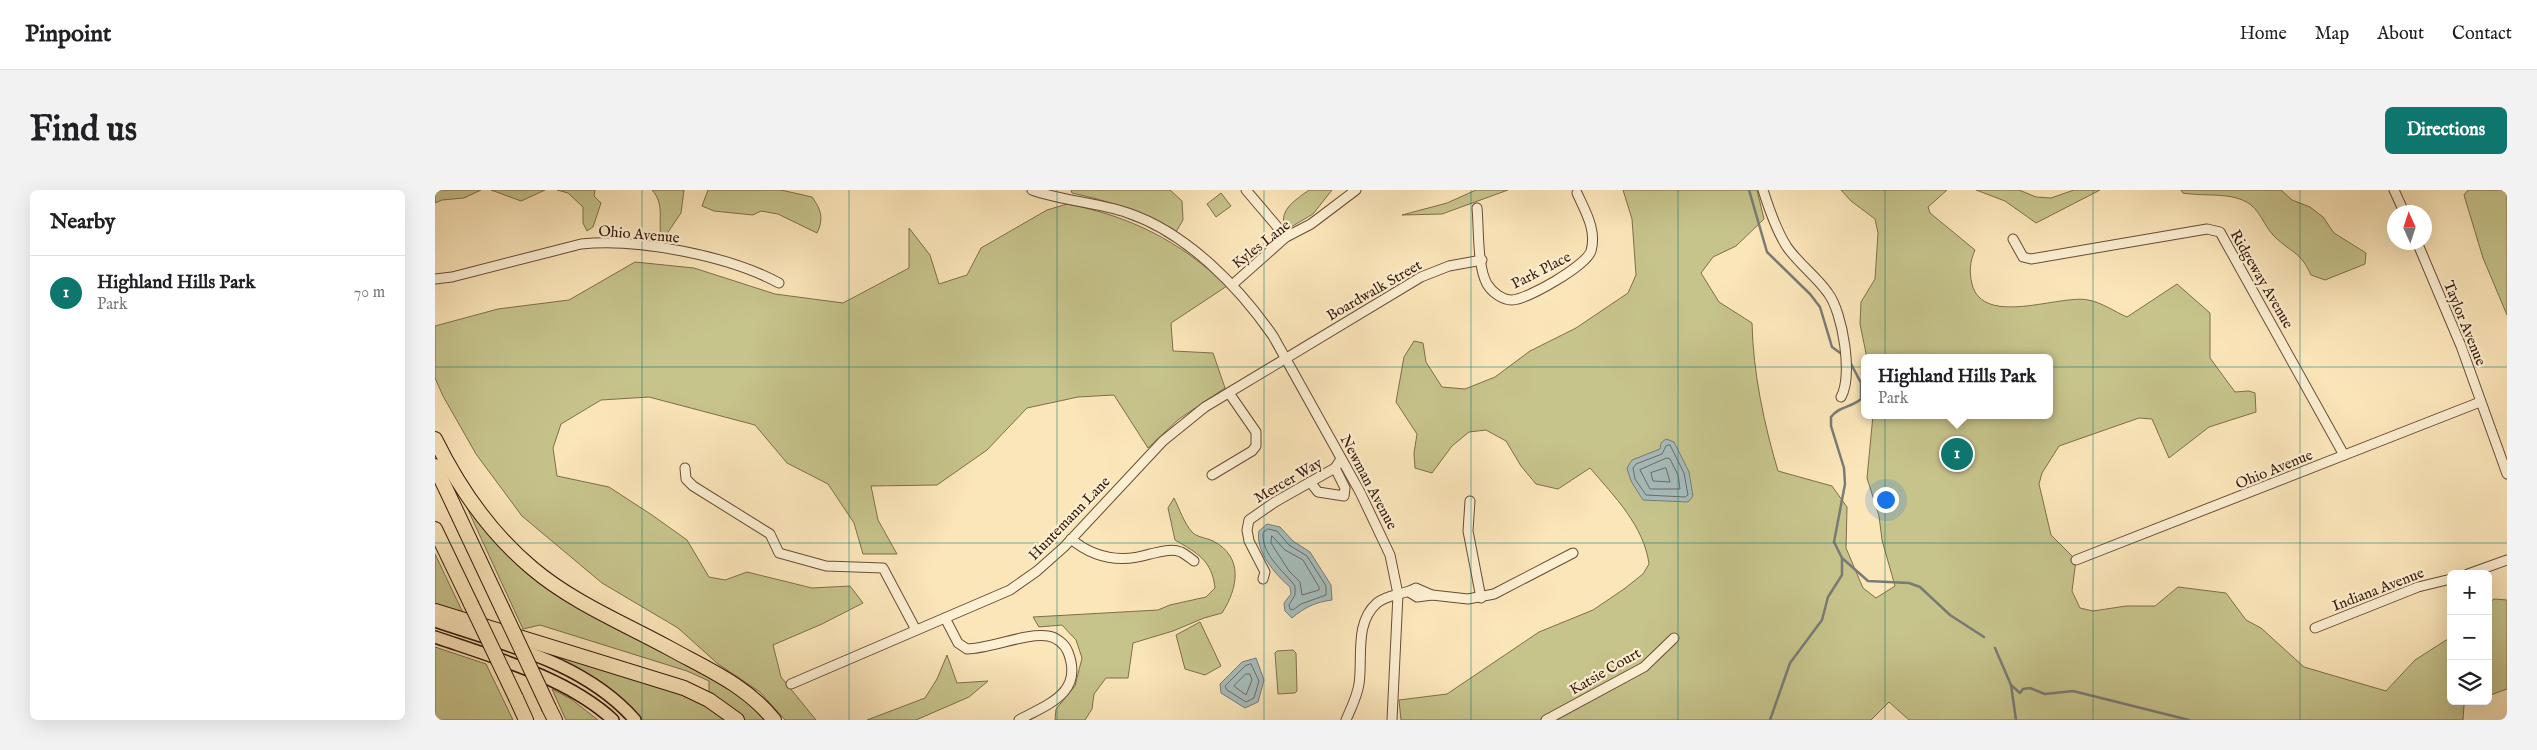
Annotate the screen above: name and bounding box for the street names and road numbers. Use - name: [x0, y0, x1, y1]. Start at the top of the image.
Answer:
- street label: Kyles Lane: [1228, 216, 1294, 273]
- street label: Ohio Avenue: [598, 221, 681, 248]
- street label: Ridgeway Avenue: [2226, 226, 2298, 332]
- street label: Park Place: [1508, 247, 1574, 294]
- street label: Boardwalk Street: [1323, 255, 1425, 325]
- street label: Taylor Avenue: [2439, 278, 2490, 369]
- street label: Newman Avenue: [1336, 432, 1402, 533]
- street label: Ohio Avenue: [2233, 445, 2316, 494]
- street label: Mercer Way: [1251, 453, 1326, 508]
- street label: Huntemann Lane: [1024, 472, 1114, 564]
- street label: Indiana Avenue: [2330, 563, 2427, 616]
- street label: Katsie Court: [1566, 643, 1644, 699]

